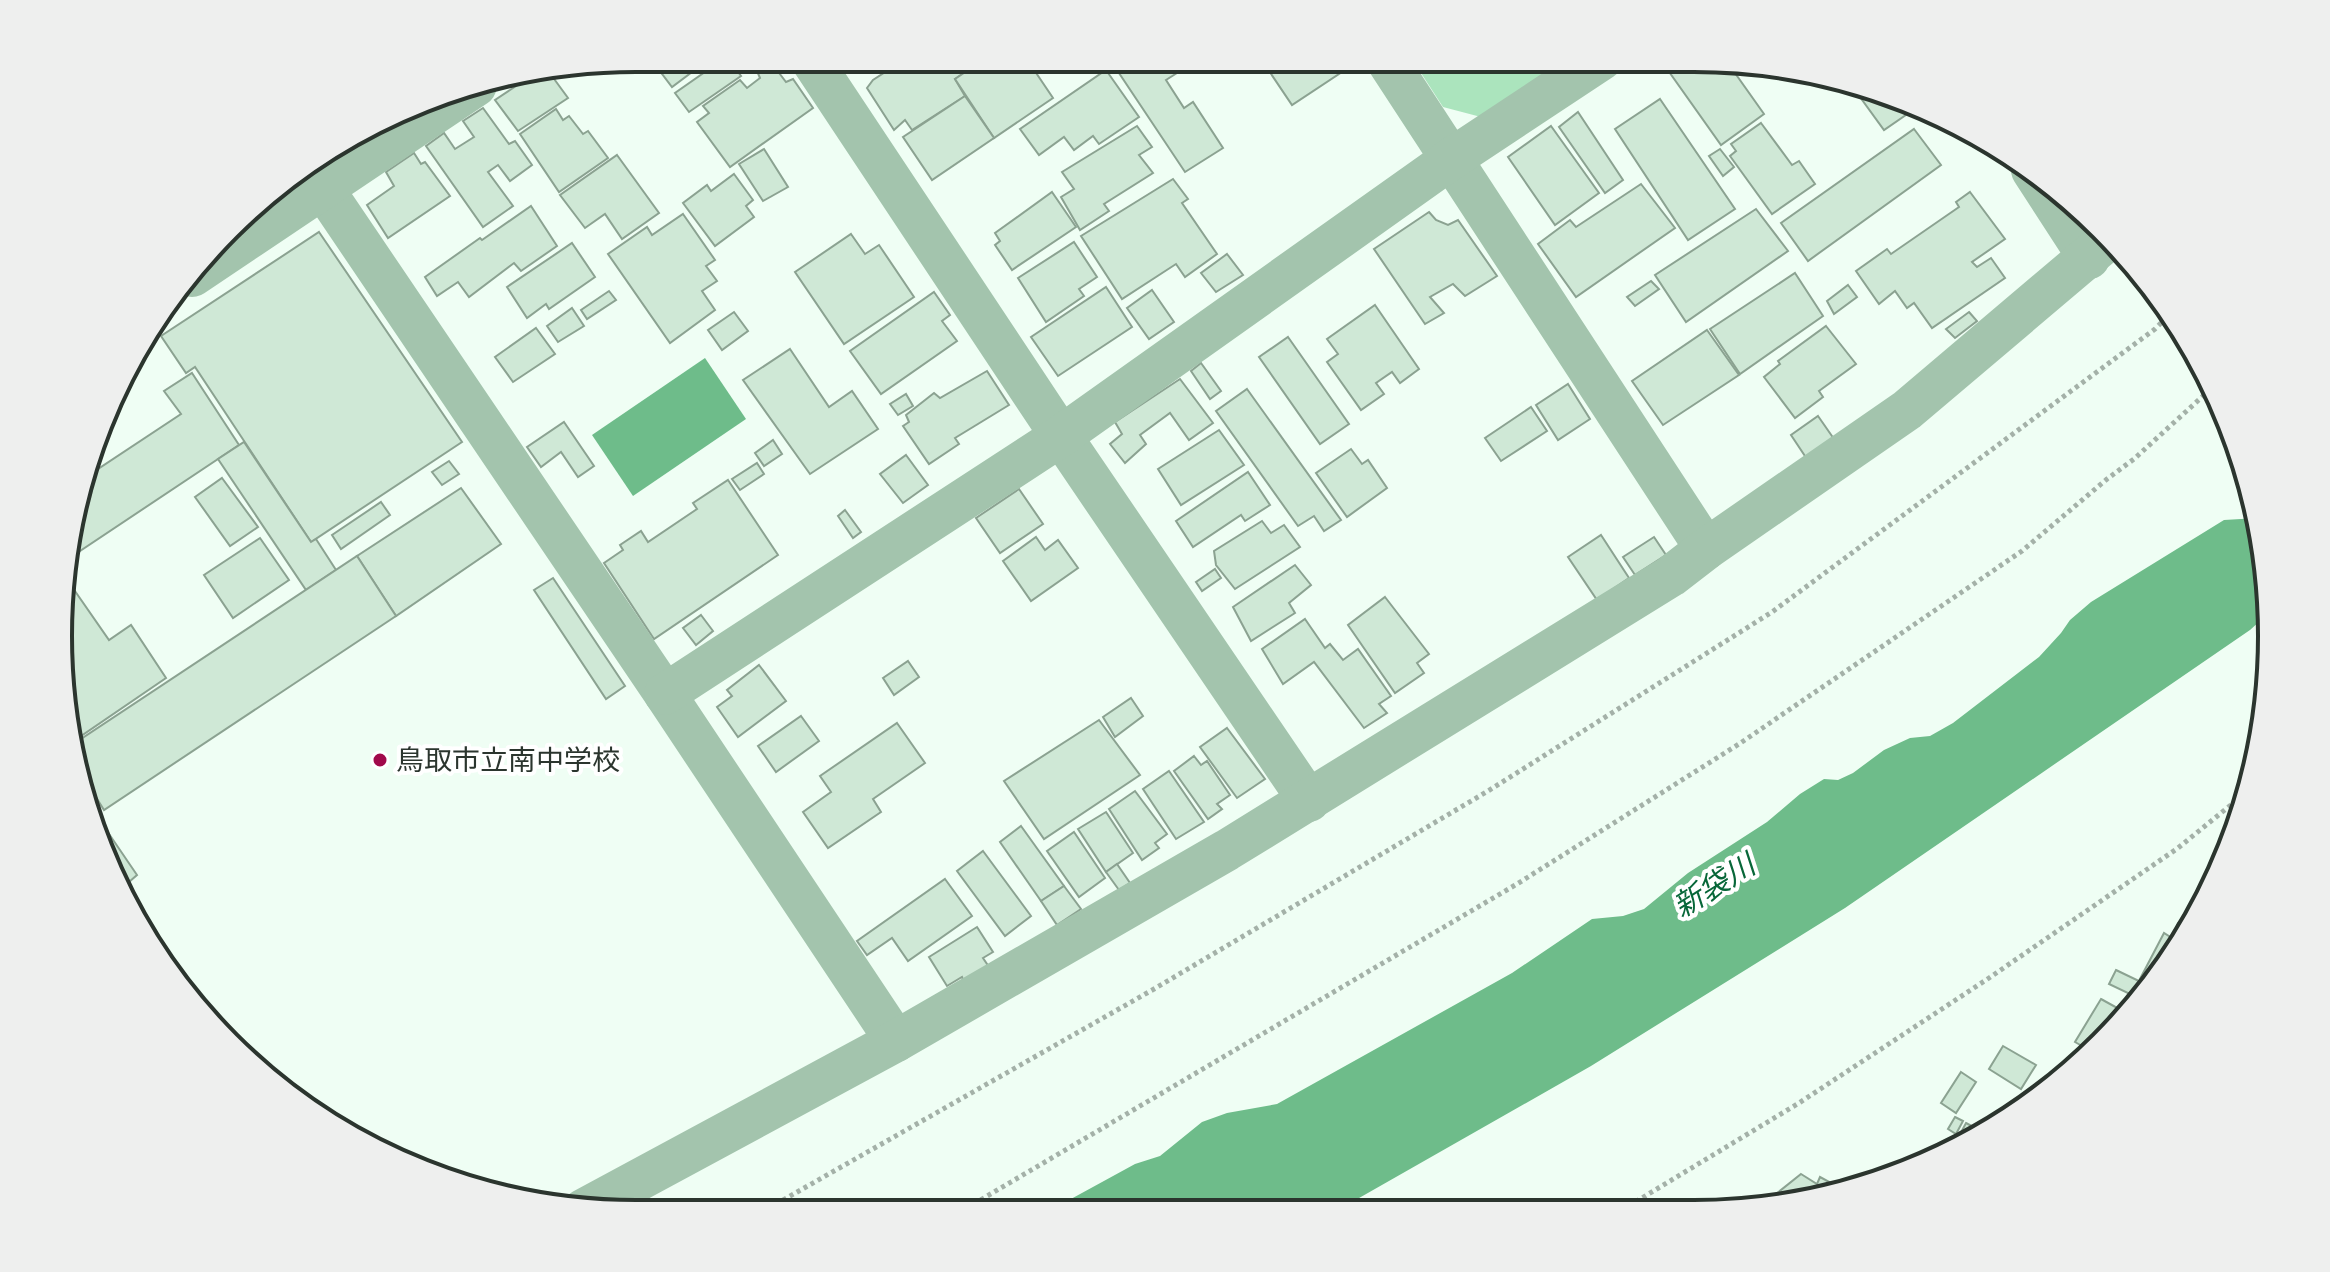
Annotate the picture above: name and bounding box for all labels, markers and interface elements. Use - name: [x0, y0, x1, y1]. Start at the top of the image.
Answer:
- place label: 鳥取市立南中学校: [396, 744, 620, 777]
- marker: 鳥取市立南中学校: [371, 751, 389, 769]
- water label: 新袋川: [1666, 845, 1764, 925]

